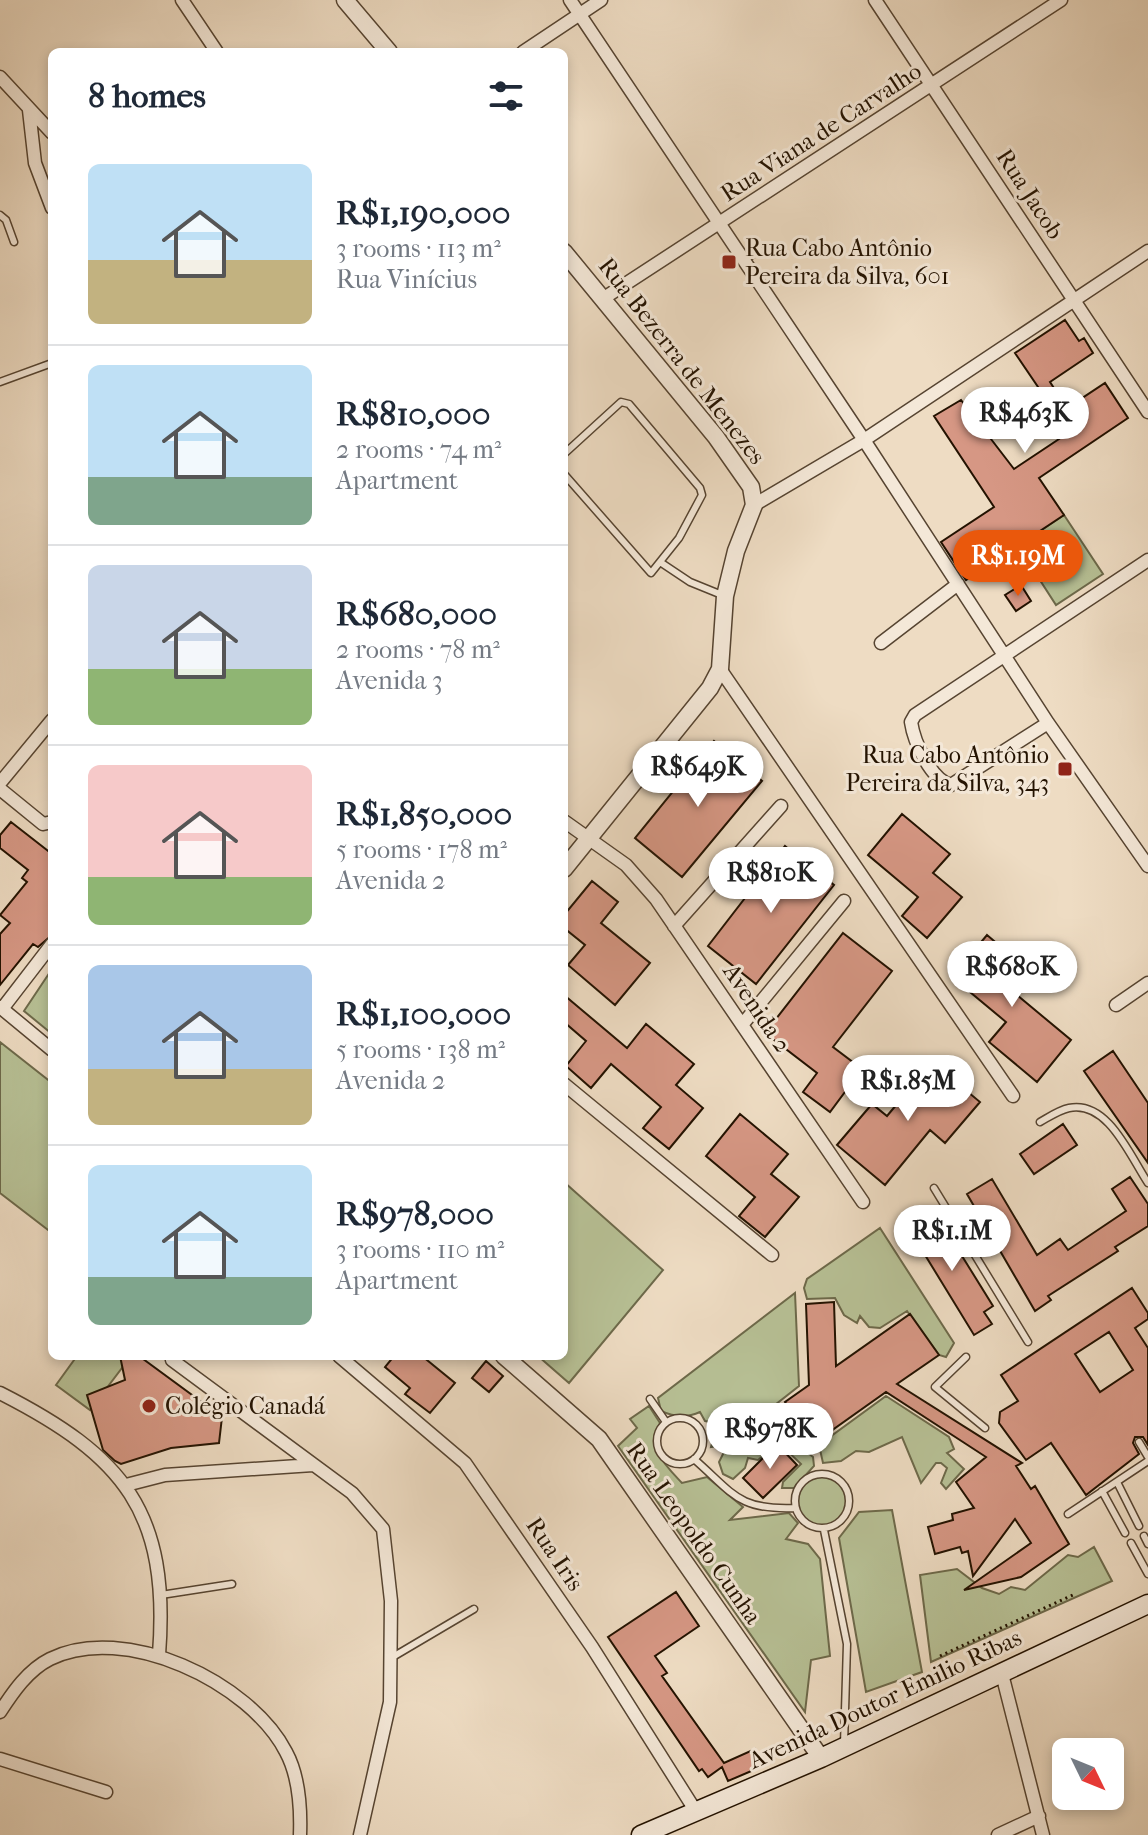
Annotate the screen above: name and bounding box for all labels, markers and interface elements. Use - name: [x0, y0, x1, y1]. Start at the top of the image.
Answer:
- street label: Rua Viana de Carvalho: [716, 57, 926, 207]
- icon: filters: [484, 74, 528, 118]
- text: 8 homes: [88, 76, 206, 116]
- street label: Rua Jacob: [991, 144, 1069, 244]
- text: R$1,190,000: [336, 193, 511, 233]
- icon: home: [152, 196, 248, 292]
- text: 3 rooms · 113 m²: [336, 233, 501, 264]
- place label: Rua Cabo Antônio Pereira da Silva, 601: [745, 234, 949, 290]
- street label: Rua Bezerra de Menezes: [593, 252, 771, 470]
- marker: Rua Cabo Antônio Pereira da Silva, 601: [720, 253, 738, 271]
- text: Rua Vinícius: [336, 264, 477, 295]
- pin: R$463K: [960, 387, 1090, 455]
- text: R$810,000: [336, 394, 490, 434]
- icon: home: [152, 397, 248, 493]
- text: R$463K: [979, 397, 1071, 428]
- text: 2 rooms · 74 m²: [336, 434, 501, 465]
- text: Apartment: [336, 465, 458, 496]
- pin: R$1.19M: [944, 530, 1092, 598]
- text: R$1.19M: [971, 540, 1065, 571]
- text: R$680,000: [336, 594, 497, 634]
- icon: home: [152, 597, 248, 693]
- text: 2 rooms · 78 m²: [336, 634, 500, 665]
- text: Avenida 3: [336, 665, 443, 696]
- pin: R$649K: [633, 741, 763, 809]
- place label: Rua Cabo Antônio Pereira da Silva, 343: [846, 741, 1049, 797]
- text: R$649K: [650, 751, 746, 782]
- marker: Rua Cabo Antônio Pereira da Silva, 343: [1056, 760, 1074, 778]
- text: R$1,850,000: [336, 794, 512, 834]
- icon: home: [152, 797, 248, 893]
- text: 5 rooms · 178 m²: [336, 834, 507, 865]
- pin: R$810K: [706, 847, 836, 915]
- text: R$810K: [727, 857, 815, 888]
- text: Avenida 2: [336, 865, 445, 896]
- pin: R$680K: [947, 941, 1077, 1009]
- text: R$680K: [965, 951, 1059, 982]
- street label: Avenida 2: [717, 957, 797, 1058]
- text: R$1,100,000: [336, 994, 511, 1034]
- icon: home: [152, 997, 248, 1093]
- text: 5 rooms · 138 m²: [336, 1034, 505, 1065]
- pin: R$1.85M: [834, 1055, 982, 1123]
- text: Avenida 2: [336, 1065, 445, 1096]
- text: R$1.85M: [860, 1065, 956, 1096]
- text: R$978,000: [336, 1194, 494, 1234]
- icon: home: [152, 1197, 248, 1293]
- pin: R$1.1M: [887, 1205, 1017, 1273]
- text: R$1.1M: [912, 1215, 992, 1246]
- text: 3 rooms · 110 m²: [336, 1234, 504, 1265]
- text: Apartment: [336, 1265, 458, 1296]
- place label: Colégio Canadá: [165, 1392, 326, 1420]
- marker: Colégio Canadá: [140, 1397, 158, 1415]
- pin: R$978K: [705, 1403, 835, 1471]
- text: R$978K: [724, 1413, 816, 1444]
- street label: Rua Leopoldo Cunha: [621, 1437, 768, 1630]
- street label: Rua Iris: [520, 1512, 590, 1596]
- street label: Avenida Doutor Emilio Ribas: [743, 1623, 1026, 1775]
- north arrow: [1052, 1738, 1124, 1810]
- map controls: [1052, 1738, 1124, 1810]

